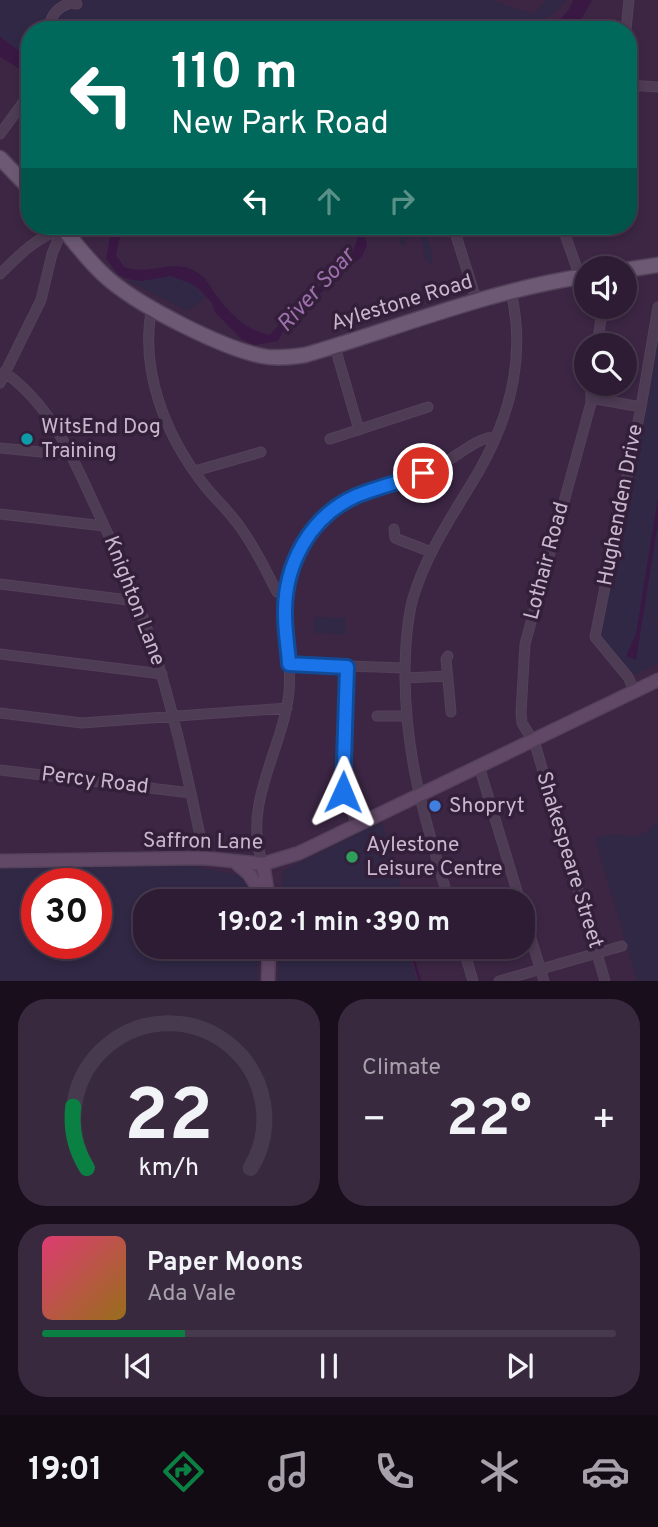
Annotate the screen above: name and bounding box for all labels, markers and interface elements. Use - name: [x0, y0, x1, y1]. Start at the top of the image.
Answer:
- text: 110 m: [171, 44, 298, 106]
- icon: left: [56, 49, 147, 140]
- text: New Park Road: [171, 105, 389, 145]
- icon: left: [237, 182, 275, 220]
- icon: ahead: [310, 182, 348, 220]
- icon: right: [383, 182, 421, 220]
- water label: River Soar: [272, 241, 364, 339]
- map controls: [574, 256, 637, 396]
- button: sound: [574, 256, 637, 319]
- street label: Aylestone Road: [328, 269, 476, 337]
- button: search: [574, 333, 637, 396]
- place label: WitsEnd Dog Training: [41, 414, 161, 465]
- street label: Hughenden Drive: [592, 422, 650, 588]
- marker: WitsEnd Dog Training: [19, 431, 35, 447]
- pin: [393, 443, 453, 503]
- icon: arrive: [404, 454, 442, 492]
- street label: Lothair Road: [518, 499, 576, 623]
- street label: Knighton Lane: [97, 532, 171, 670]
- position arrow: [306, 755, 380, 829]
- street label: Percy Road: [40, 761, 150, 801]
- street label: Shakespeare Street: [529, 768, 609, 952]
- place label: Shopryt: [449, 793, 525, 820]
- marker: Shopryt: [427, 798, 443, 814]
- street label: Saffron Lane: [143, 827, 263, 857]
- place label: Aylestone Leisure Centre: [366, 832, 503, 883]
- marker: Aylestone Leisure Centre: [344, 849, 360, 865]
- speed limit sign: 30: [21, 868, 112, 959]
- text: 19:02 · 1 min · 390 m: [218, 907, 450, 940]
- text: Climate: [362, 1054, 441, 1083]
- text: 22: [124, 1075, 214, 1167]
- text: 22°: [446, 1088, 532, 1154]
- text: −: [362, 1097, 387, 1146]
- text: +: [591, 1097, 616, 1146]
- text: km/h: [139, 1153, 199, 1185]
- text: Paper Moons: [147, 1247, 303, 1280]
- text: Ada Vale: [147, 1280, 236, 1309]
- icon: previous: [119, 1347, 157, 1385]
- icon: pause: [310, 1347, 348, 1385]
- icon: next: [501, 1347, 539, 1385]
- icon: directions: [159, 1447, 208, 1496]
- icon: music: [264, 1447, 313, 1496]
- icon: phone: [370, 1447, 419, 1496]
- icon: climate: [475, 1447, 524, 1496]
- icon: car: [581, 1447, 630, 1496]
- text: 19:01: [28, 1451, 102, 1491]

